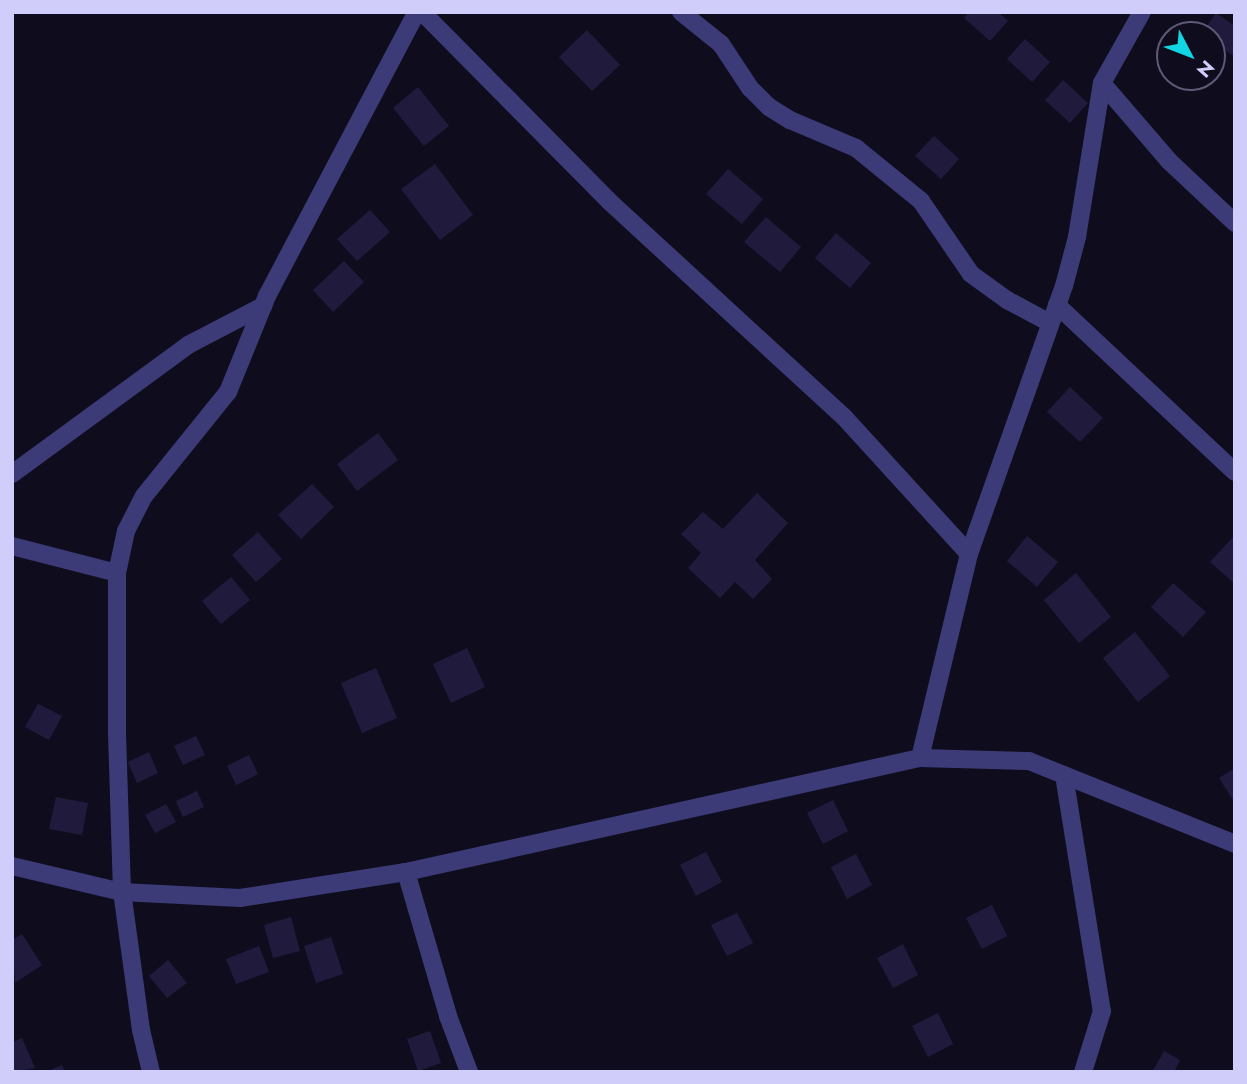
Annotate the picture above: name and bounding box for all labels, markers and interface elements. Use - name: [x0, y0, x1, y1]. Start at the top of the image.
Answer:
- north arrow: [1156, 21, 1226, 91]
- text: N: [1190, 54, 1221, 84]

